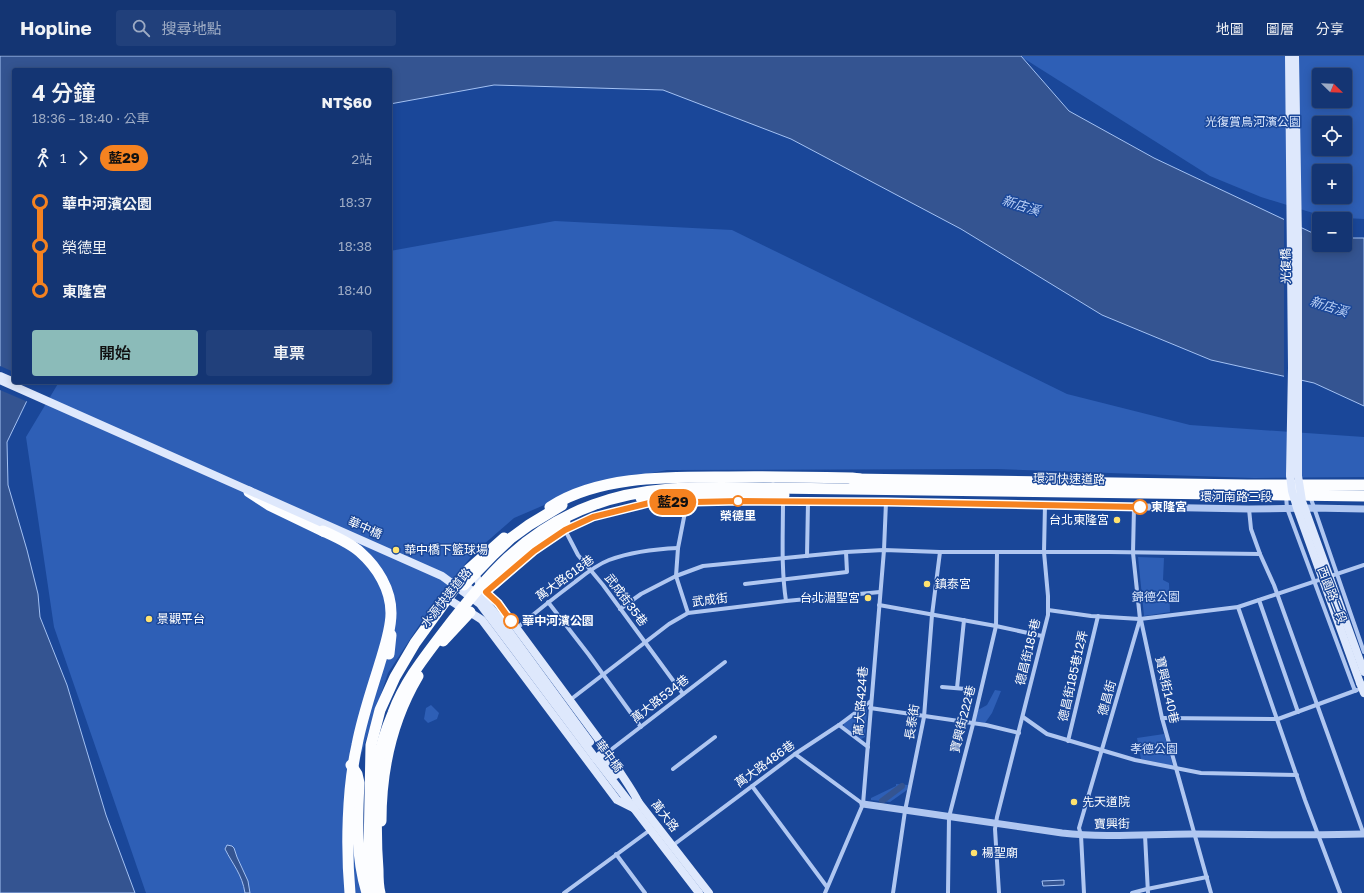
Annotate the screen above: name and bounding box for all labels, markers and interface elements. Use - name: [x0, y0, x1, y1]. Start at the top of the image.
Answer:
- search box: [116, 10, 396, 46]
- text: Hopline: [20, 16, 92, 39]
- icon: search: [130, 17, 152, 39]
- text: 搜尋地點: [162, 19, 222, 37]
- text: 地圖: [1216, 20, 1244, 37]
- text: 圖層: [1266, 20, 1294, 37]
- text: 分享: [1316, 20, 1344, 37]
- north arrow: [1312, 68, 1352, 108]
- map controls: [1312, 68, 1352, 252]
- text: 4 分鐘: [32, 79, 95, 106]
- text: NT$60: [322, 93, 372, 111]
- text: 18:36 – 18:40 · 公車: [32, 110, 150, 126]
- park label: 光復賞鳥河濱公園: [1205, 114, 1301, 129]
- button: locate: [1312, 116, 1352, 156]
- icon: walk: [32, 147, 54, 169]
- icon: forward: [72, 147, 94, 169]
- text: 藍29: [108, 149, 140, 166]
- text: 1: [60, 150, 66, 166]
- text: 2站: [351, 151, 372, 167]
- button: +: [1312, 164, 1352, 204]
- water label: 新店溪: [1000, 192, 1044, 219]
- text: 華中河濱公園: [62, 194, 152, 212]
- text: 18:37: [339, 194, 372, 210]
- button: −: [1312, 212, 1352, 252]
- text: 榮德里: [62, 238, 107, 256]
- text: 18:38: [338, 238, 372, 254]
- street label: 光復橋: [1278, 248, 1293, 284]
- text: 東隆宮: [62, 282, 107, 300]
- text: 18:40: [338, 282, 372, 298]
- water label: 新店溪: [1308, 292, 1352, 320]
- button: 開始: [32, 330, 198, 376]
- button: 車票: [206, 330, 372, 376]
- street label: 環河快速道路: [1033, 470, 1105, 487]
- line badge: 藍29: [650, 489, 696, 515]
- street label: 環河南路三段: [1200, 489, 1272, 504]
- text: 藍29: [657, 493, 689, 510]
- marker: 榮德里: [732, 495, 744, 507]
- marker: 東隆宮: [1132, 499, 1148, 515]
- place label: 東隆宮: [1151, 499, 1187, 514]
- place label: 榮德里: [720, 508, 756, 523]
- place label: 台北東隆宮: [1049, 512, 1109, 527]
- street label: 華中橋: [346, 513, 385, 542]
- marker: 台北東隆宮: [1112, 515, 1122, 525]
- place label: 華中橋下籃球場: [404, 542, 488, 557]
- marker: 華中橋下籃球場: [391, 545, 401, 555]
- street label: 萬大路618巷: [533, 551, 597, 604]
- street label: 西園路二段: [1315, 564, 1350, 626]
- street label: 水源快速道路: [417, 565, 474, 630]
- street label: 武成街35巷: [602, 570, 651, 629]
- place label: 鎮泰宮: [935, 576, 971, 591]
- marker: 鎮泰宮: [922, 579, 932, 589]
- park label: 錦德公園: [1132, 589, 1180, 604]
- street label: 武成街: [691, 590, 729, 609]
- place label: 台北湄聖宮: [800, 590, 860, 605]
- marker: 台北湄聖宮: [863, 593, 873, 603]
- place label: 景觀平台: [157, 611, 205, 626]
- marker: 華中河濱公園: [503, 613, 519, 629]
- place label: 華中河濱公園: [522, 613, 594, 628]
- marker: 景觀平台: [144, 614, 154, 624]
- street label: 德昌街185巷: [1012, 617, 1043, 687]
- street label: 德昌街185巷12弄: [1055, 629, 1090, 723]
- street label: 寶興街140巷: [1152, 655, 1183, 725]
- street label: 萬大路424巷: [851, 666, 870, 736]
- street label: 萬大路534巷: [628, 671, 692, 726]
- street label: 德昌街: [1094, 678, 1119, 717]
- street label: 寶興街222巷: [947, 684, 978, 754]
- street label: 長泰街: [901, 703, 922, 741]
- street label: 華中橋: [593, 737, 626, 775]
- street label: 萬大路486巷: [732, 737, 797, 790]
- park label: 孝德公園: [1130, 741, 1178, 756]
- place label: 先天道院: [1082, 794, 1130, 809]
- street label: 萬大路: [648, 797, 682, 834]
- marker: 先天道院: [1069, 797, 1079, 807]
- street label: 寶興街: [1094, 816, 1130, 831]
- place label: 楊聖廟: [982, 845, 1018, 860]
- marker: 楊聖廟: [969, 848, 979, 858]

